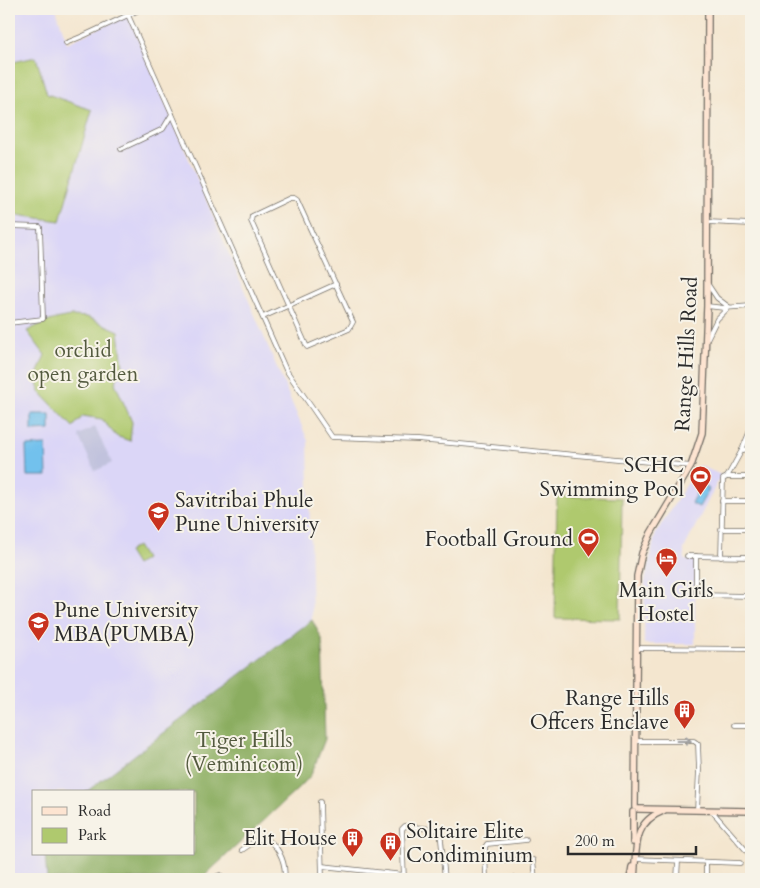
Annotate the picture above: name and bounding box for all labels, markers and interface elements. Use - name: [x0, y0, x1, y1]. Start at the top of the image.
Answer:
- street label: Range Hills Road: [668, 276, 705, 432]
- park label: orchid open garden: [28, 336, 138, 389]
- place label: SCHC Swimming Pool: [540, 451, 684, 504]
- sports icon: SCHC Swimming Pool: [688, 465, 712, 496]
- place label: Savitribai Phule Pune University: [175, 486, 320, 539]
- school or university icon: Savitribai Phule Pune University: [147, 500, 171, 531]
- place label: Football Ground: [425, 525, 573, 554]
- sports icon: Football Ground: [577, 527, 601, 558]
- hotel icon: Main Girls Hostel: [654, 546, 678, 577]
- place label: Main Girls Hostel: [619, 576, 713, 629]
- place label: Pune University MBA(PUMBA): [54, 596, 199, 649]
- school or university icon: Pune University MBA(PUMBA): [26, 610, 50, 641]
- place label: Range Hills Offcers Enclave: [530, 684, 669, 737]
- building icon: Range Hills Offcers Enclave: [673, 698, 697, 729]
- park label: Tiger Hills (Veminicom): [185, 726, 303, 779]
- one-way arrow: [676, 736, 692, 746]
- legend: [32, 790, 195, 856]
- text: Road: [78, 801, 111, 821]
- place label: Solitaire Elite Condiminium: [406, 817, 533, 870]
- scale bar: [568, 823, 695, 855]
- place label: Elit House: [244, 824, 337, 853]
- text: Park: [78, 825, 107, 845]
- building icon: Elit House: [341, 826, 365, 857]
- building icon: Solitaire Elite Condiminium: [378, 831, 402, 862]
- text: 200 m: [575, 831, 615, 851]

